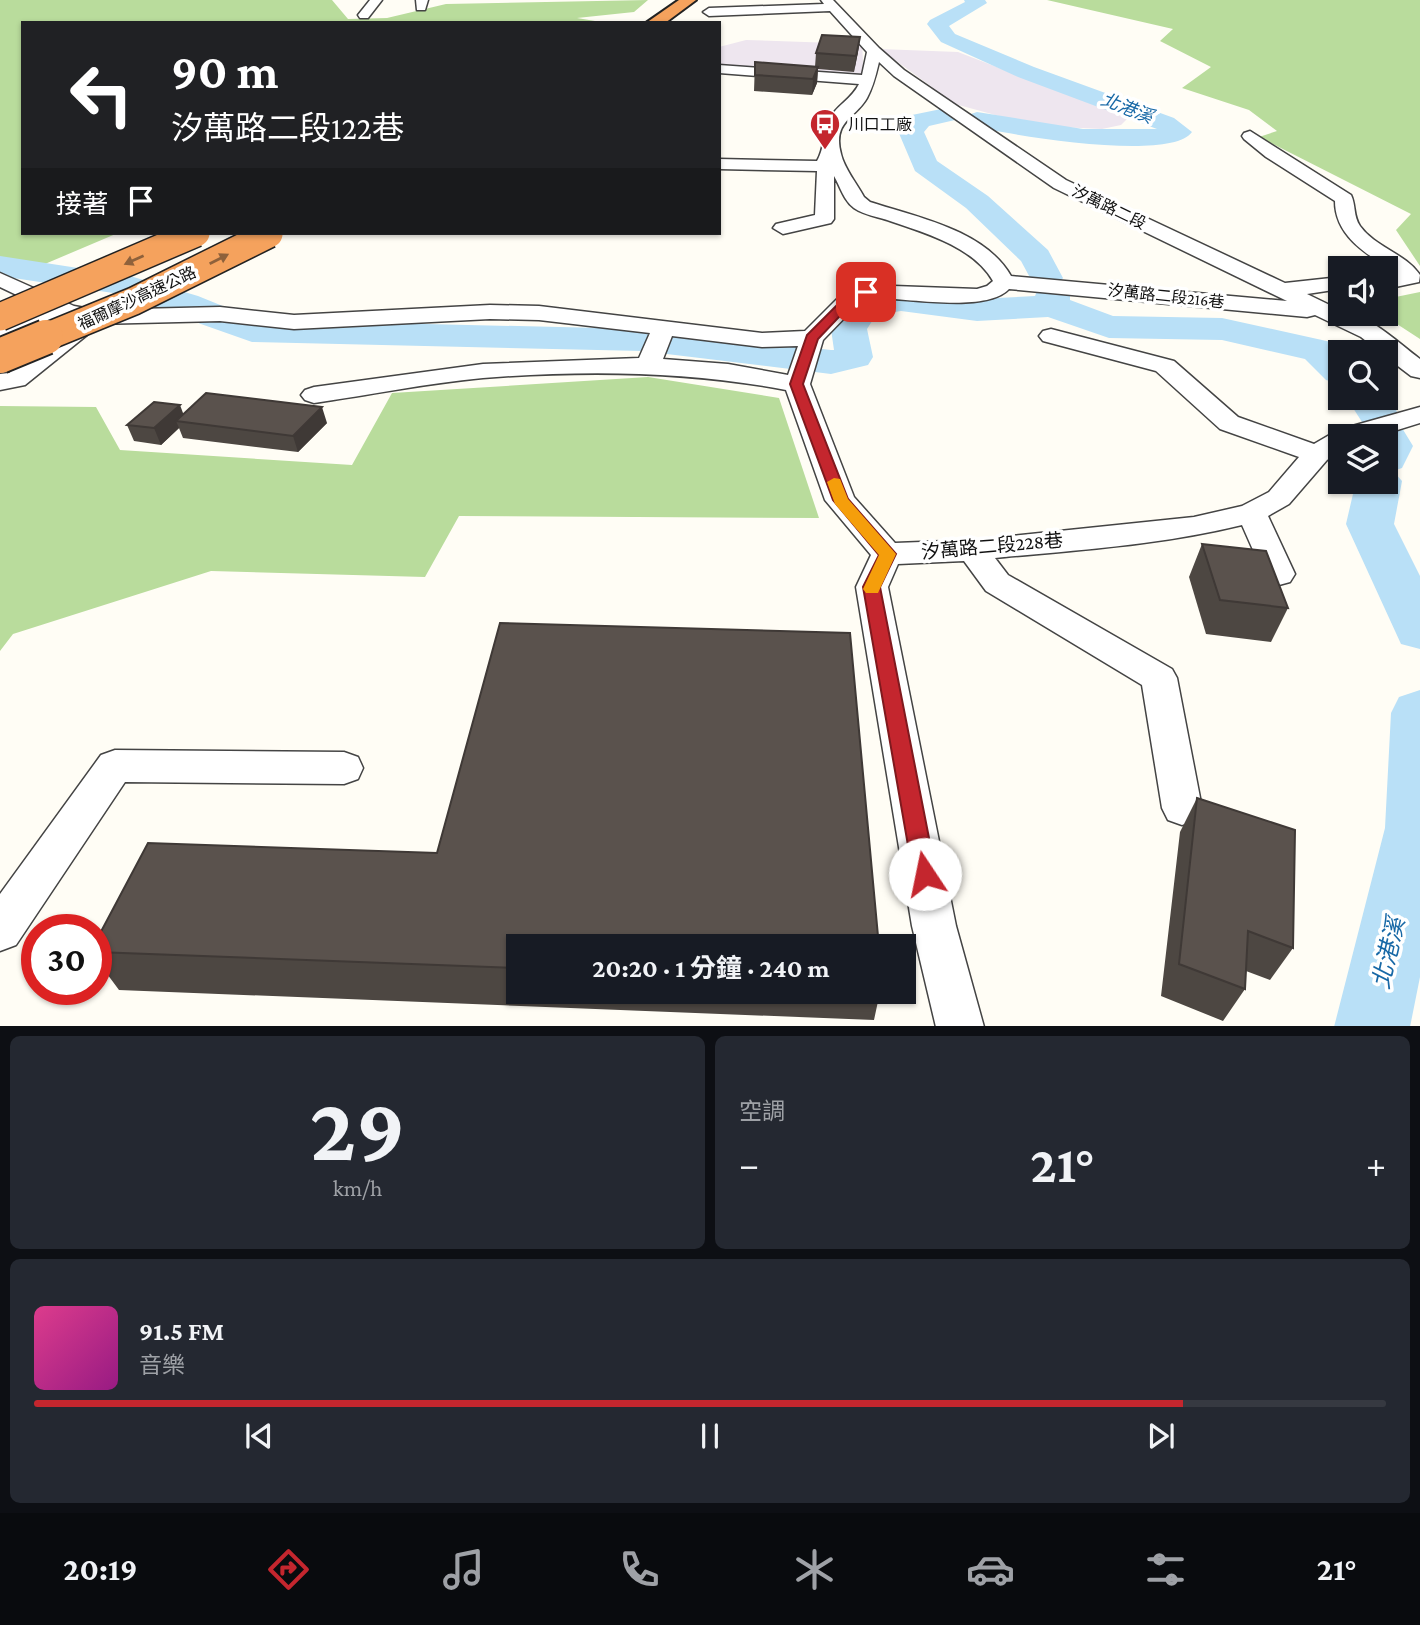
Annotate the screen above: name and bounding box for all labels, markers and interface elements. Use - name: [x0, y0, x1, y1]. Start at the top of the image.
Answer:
- text: 90 m: [171, 44, 278, 99]
- icon: left: [56, 49, 147, 140]
- water label: 北港溪: [1098, 89, 1159, 128]
- bus stop icon: 川口工廠: [808, 107, 842, 151]
- text: 汐萬路二段122巷: [171, 110, 404, 146]
- place label: 川口工廠: [848, 116, 912, 133]
- icon: arrive: [122, 182, 160, 220]
- street label: 汐萬路二段: [1069, 182, 1149, 232]
- text: 接著: [56, 190, 108, 219]
- one-way arrow: [209, 253, 229, 264]
- one-way arrow: [124, 254, 144, 266]
- map controls: [1328, 256, 1398, 494]
- button: sound: [1328, 256, 1398, 326]
- pin: [836, 262, 896, 322]
- street label: 福爾摩沙高速公路: [75, 263, 199, 333]
- icon: arrive: [847, 273, 885, 311]
- street label: 汐萬路二段216巷: [1107, 281, 1225, 311]
- button: search: [1328, 340, 1398, 410]
- button: layers: [1328, 424, 1398, 494]
- street label: 汐萬路二段228巷: [920, 529, 1064, 563]
- position arrow: [888, 837, 962, 911]
- water label: 北港溪: [1367, 912, 1410, 991]
- speed limit sign: 30: [21, 914, 112, 1005]
- text: 20:20 · 1 分鐘 · 240 m: [592, 954, 830, 983]
- text: 29: [310, 1078, 405, 1180]
- text: 空調: [739, 1098, 785, 1124]
- text: 21°: [1030, 1135, 1095, 1193]
- text: −: [739, 1143, 759, 1185]
- text: +: [1366, 1143, 1386, 1185]
- text: km/h: [333, 1175, 382, 1201]
- text: 91.5 FM: [139, 1317, 224, 1346]
- text: 音樂: [139, 1352, 185, 1378]
- icon: previous: [240, 1417, 278, 1455]
- icon: pause: [691, 1417, 729, 1455]
- icon: next: [1142, 1417, 1180, 1455]
- icon: directions: [264, 1545, 313, 1594]
- icon: music: [439, 1545, 488, 1594]
- icon: phone: [615, 1545, 664, 1594]
- icon: climate: [790, 1545, 839, 1594]
- icon: car: [966, 1545, 1015, 1594]
- icon: filters: [1141, 1545, 1190, 1594]
- text: 20:19: [63, 1551, 137, 1587]
- text: 21°: [1317, 1551, 1357, 1587]

